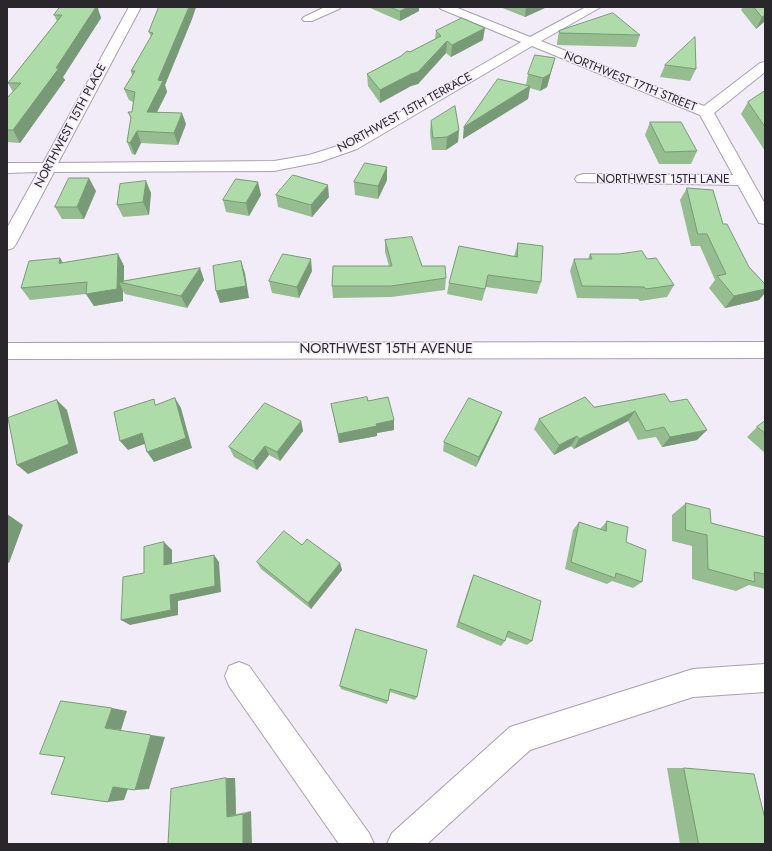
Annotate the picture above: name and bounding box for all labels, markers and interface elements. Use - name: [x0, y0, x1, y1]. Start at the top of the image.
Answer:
- street label: NORTHWEST 17TH STREET: [562, 49, 698, 115]
- street label: NORTHWEST 15TH PLACE: [32, 61, 110, 191]
- street label: NORTHWEST 15TH TERRACE: [335, 70, 475, 156]
- street label: NORTHWEST 15TH LANE: [596, 173, 730, 187]
- street label: NORTHWEST 15TH AVENUE: [299, 342, 473, 358]

